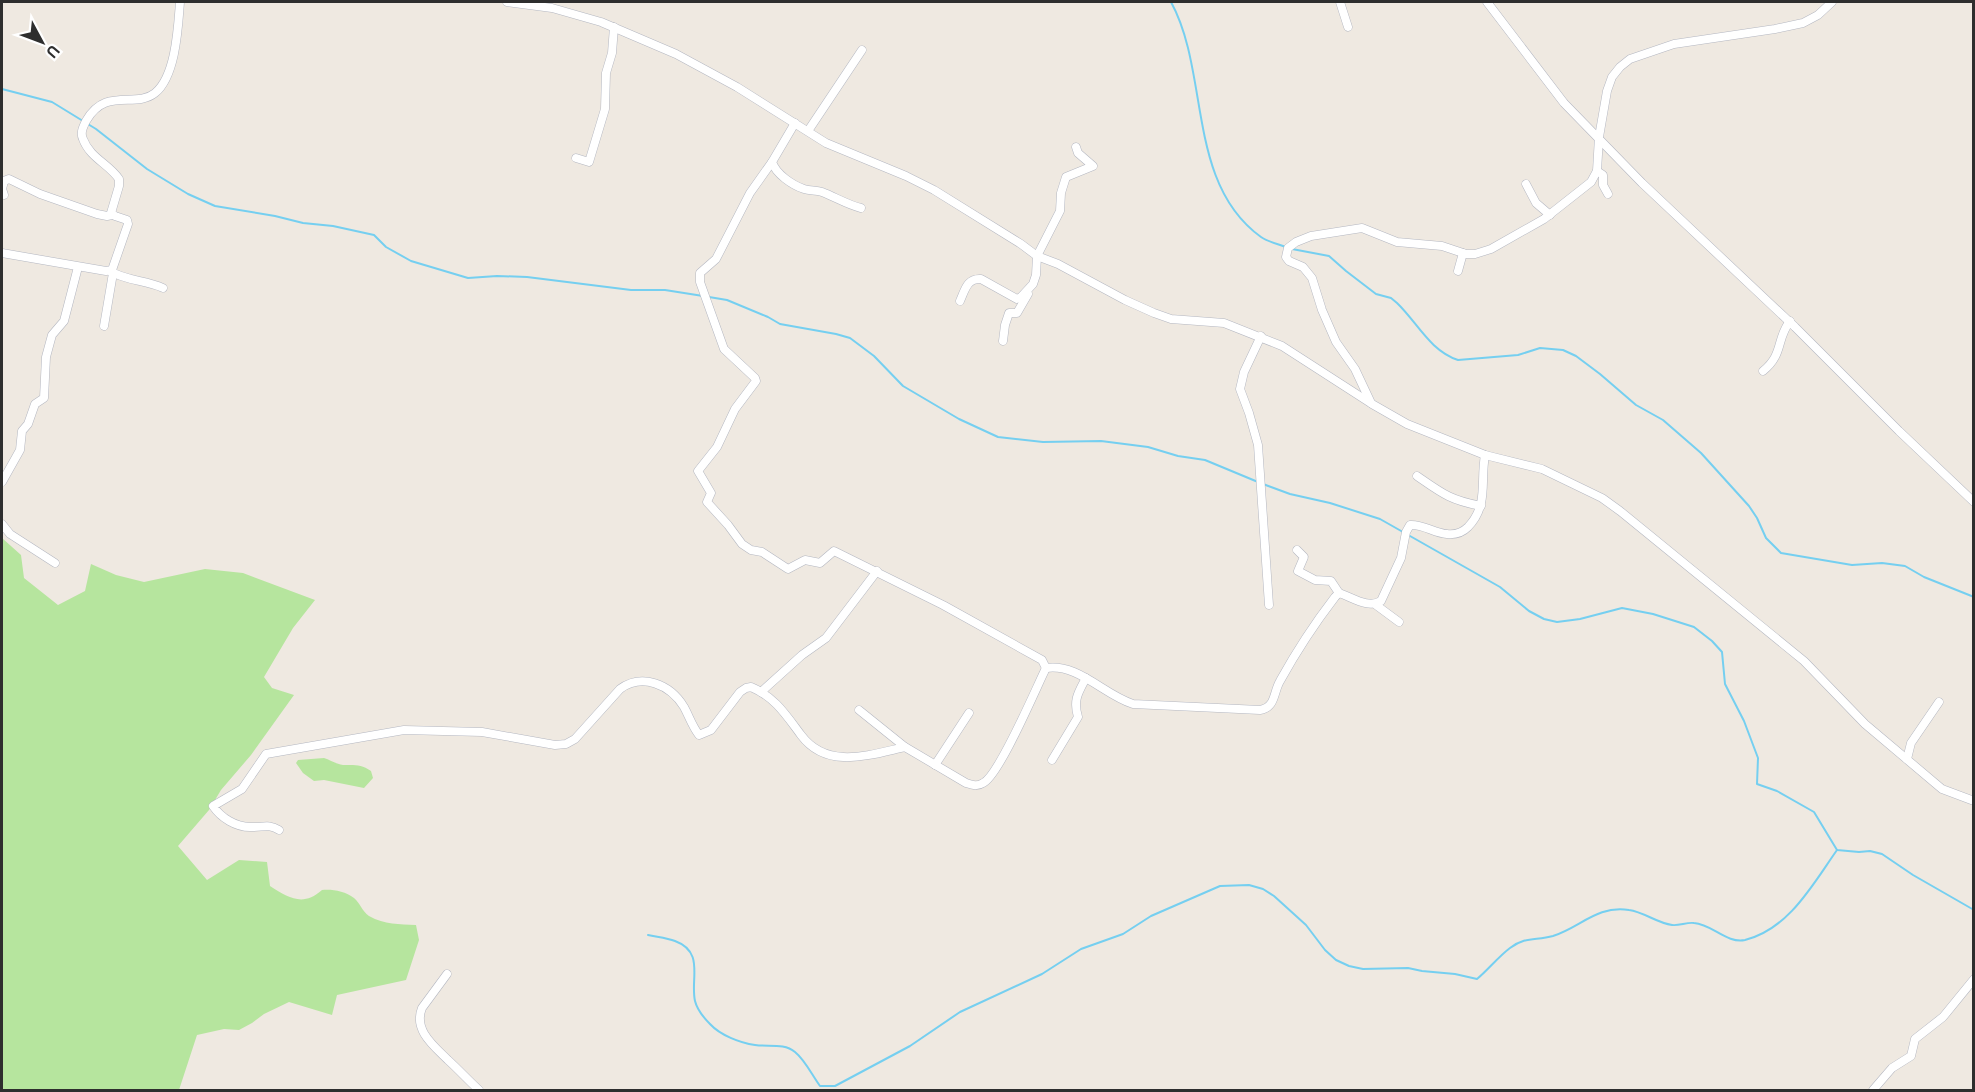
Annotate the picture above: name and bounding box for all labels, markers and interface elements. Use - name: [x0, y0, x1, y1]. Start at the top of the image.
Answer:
- north arrow: [12, 12, 72, 72]
- text: U: [43, 42, 64, 62]

